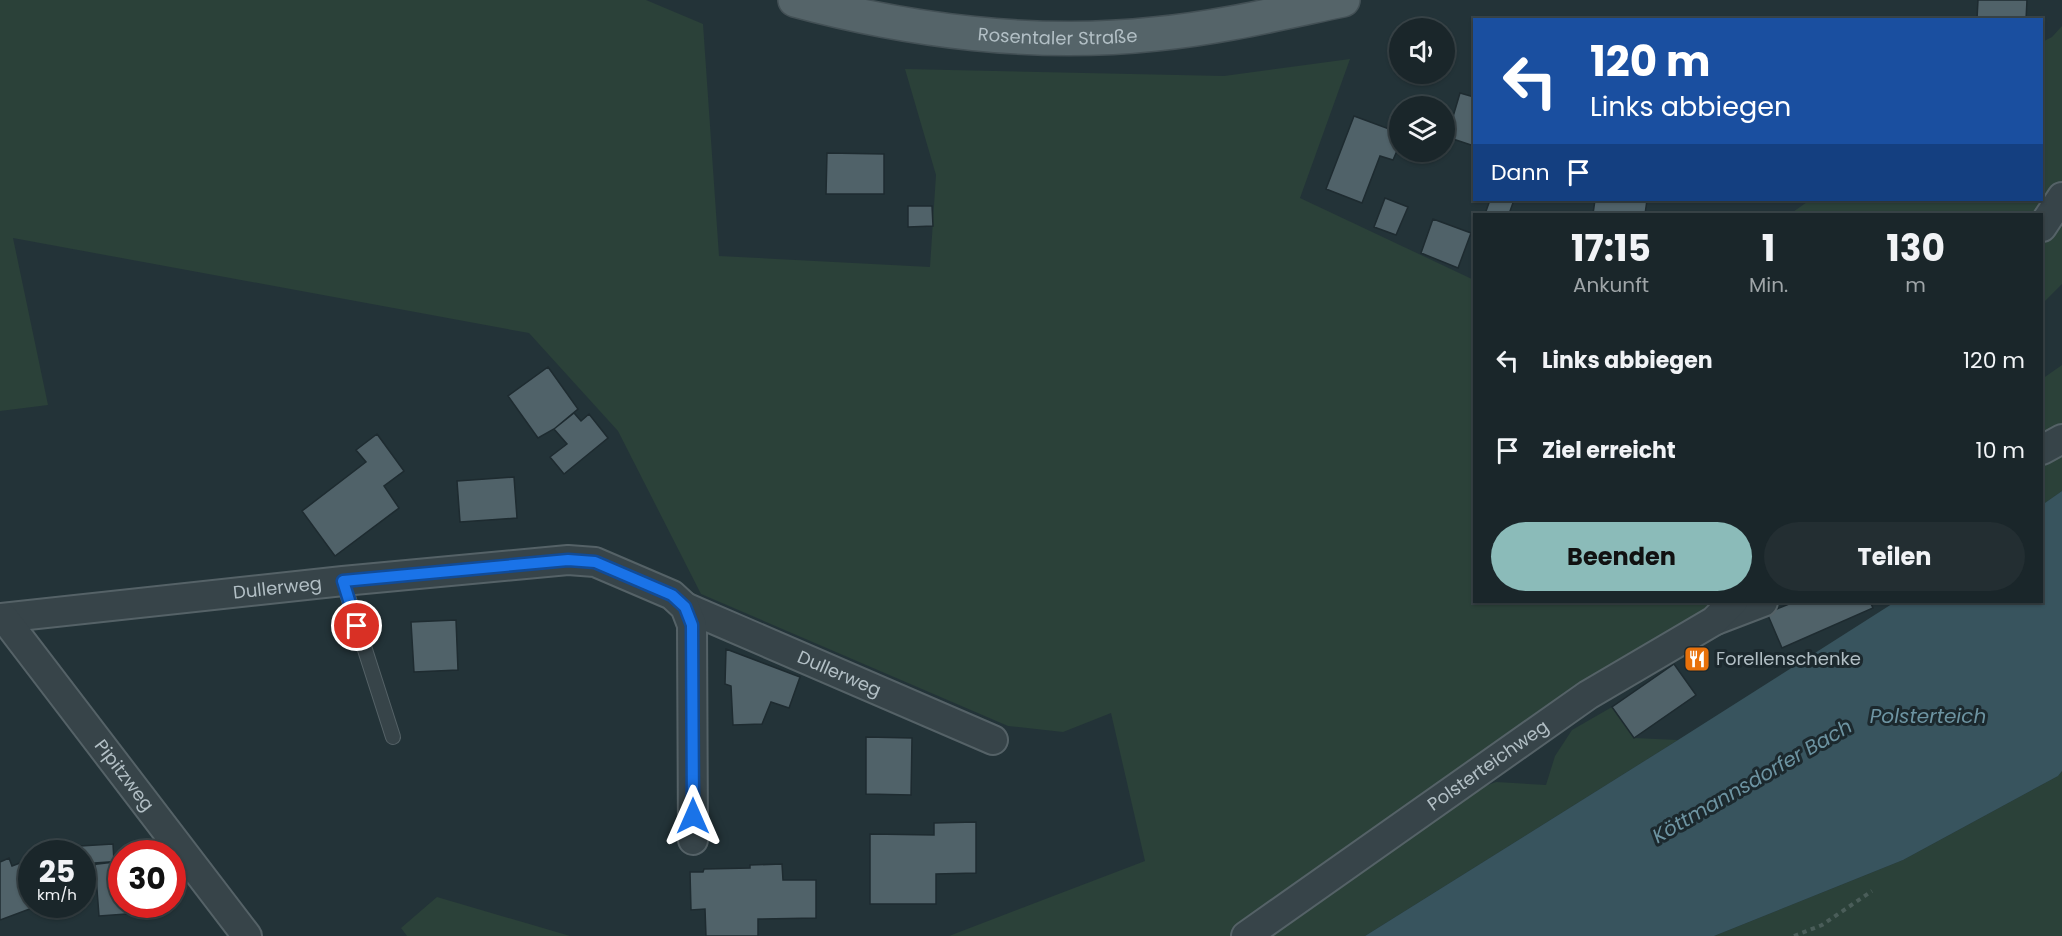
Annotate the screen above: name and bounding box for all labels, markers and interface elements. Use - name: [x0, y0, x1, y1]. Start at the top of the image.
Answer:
- map controls: [1389, 18, 1455, 162]
- button: sound: [1389, 18, 1455, 84]
- street label: Rosentaler Straße: [977, 21, 1138, 51]
- text: 120 m: [1590, 32, 1711, 91]
- icon: left: [1491, 42, 1569, 120]
- text: Links abbiegen: [1590, 88, 1791, 125]
- button: layers: [1389, 96, 1455, 162]
- icon: arrive: [1562, 156, 1595, 189]
- text: Dann: [1491, 157, 1550, 188]
- text: 17:15: [1571, 223, 1651, 274]
- text: 1: [1762, 223, 1775, 274]
- text: 130: [1886, 223, 1945, 274]
- text: Ankunft: [1573, 271, 1649, 299]
- text: Min.: [1749, 271, 1788, 299]
- text: m: [1905, 271, 1926, 299]
- icon: left: [1491, 344, 1524, 377]
- text: Links abbiegen: [1542, 345, 1713, 376]
- text: 120 m: [1963, 345, 2025, 376]
- icon: arrive: [1491, 434, 1524, 467]
- text: Ziel erreicht: [1542, 435, 1676, 466]
- text: 10 m: [1976, 435, 2025, 466]
- button: Beenden: [1491, 522, 1752, 591]
- button: Teilen: [1764, 522, 2025, 591]
- street label: Dullerweg: [232, 570, 323, 605]
- pin: [331, 600, 382, 651]
- icon: arrive: [340, 609, 373, 642]
- street label: Dullerweg: [794, 644, 885, 702]
- restaurant icon: Forellenschenke: [1682, 644, 1712, 674]
- place label: Forellenschenke: [1716, 646, 1861, 671]
- water label: Polsterteich: [1870, 702, 1986, 730]
- water label: Köttmannsdorfer Bach: [1647, 712, 1857, 850]
- street label: Polsterteichweg: [1422, 714, 1553, 816]
- street label: Pipitzweg: [89, 734, 160, 816]
- position arrow: [661, 784, 725, 848]
- speed limit sign: 30: [108, 840, 186, 918]
- text: 25: [39, 850, 75, 893]
- text: km/h: [37, 884, 77, 905]

